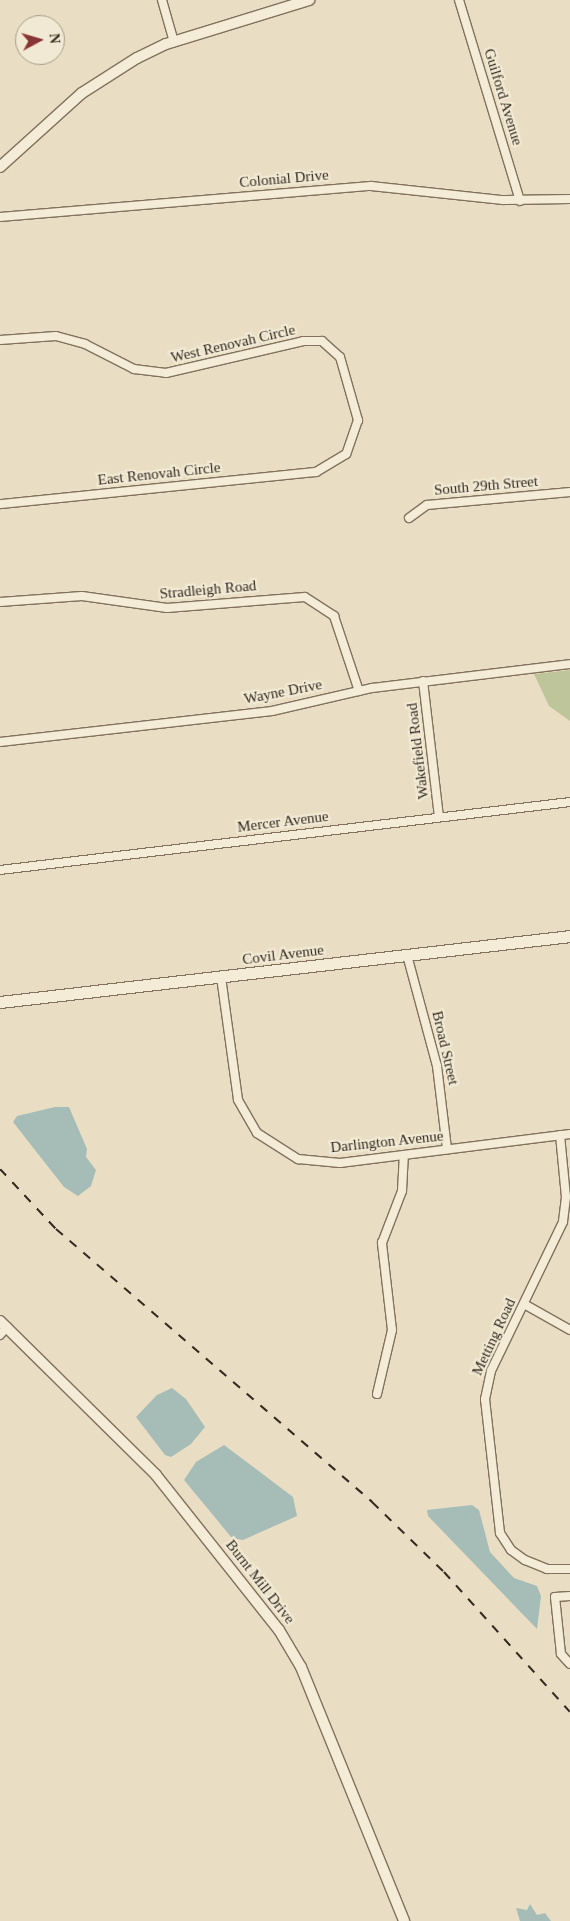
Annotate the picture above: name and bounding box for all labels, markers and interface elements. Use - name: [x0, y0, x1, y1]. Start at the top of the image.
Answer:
- north arrow: [15, 15, 65, 65]
- text: N: [46, 33, 62, 44]
- street label: Guilford Avenue: [480, 46, 526, 148]
- street label: Colonial Drive: [239, 166, 329, 192]
- street label: West Renovah Circle: [169, 321, 297, 367]
- street label: East Renovah Circle: [97, 459, 221, 489]
- street label: South 29th Street: [433, 472, 539, 500]
- street label: Stradleigh Road: [159, 577, 257, 603]
- street label: Wayne Drive: [242, 676, 324, 708]
- street label: Wakefield Road: [403, 702, 433, 800]
- street label: Mercer Avenue: [236, 807, 330, 837]
- street label: Covil Avenue: [241, 941, 325, 969]
- street label: Broad Street: [428, 1009, 462, 1087]
- street label: Darlington Avenue: [329, 1127, 445, 1157]
- street label: Metting Road: [468, 1296, 520, 1378]
- street label: Burnt Mill Drive: [222, 1536, 298, 1628]

